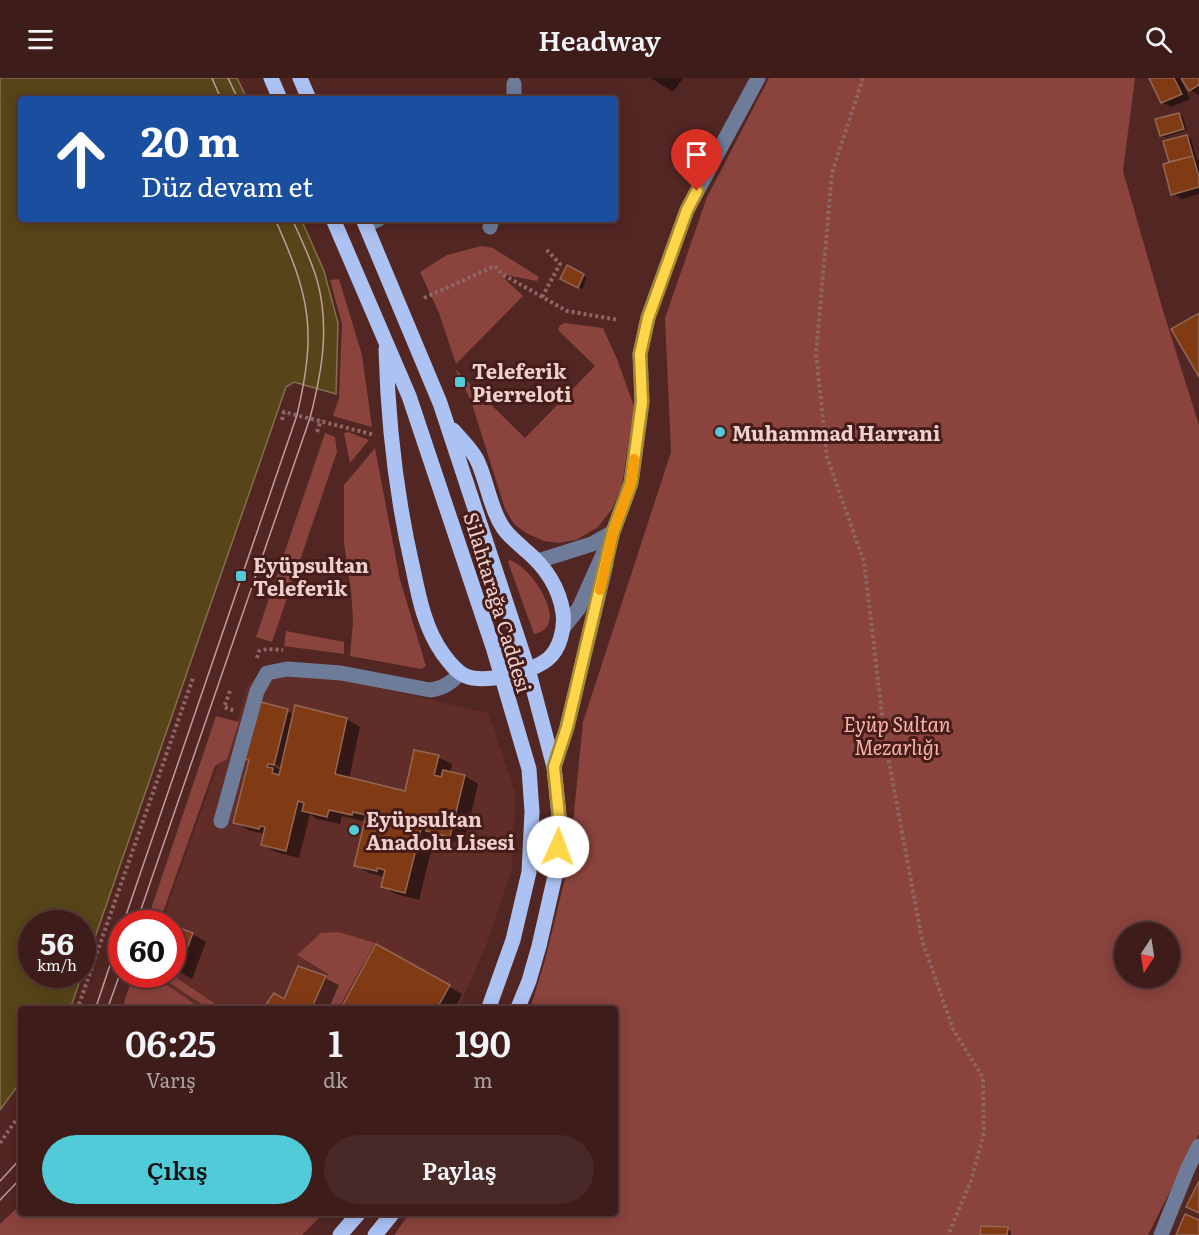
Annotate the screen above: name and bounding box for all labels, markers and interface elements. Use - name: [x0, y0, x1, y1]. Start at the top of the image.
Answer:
- text: Headway: [538, 19, 661, 59]
- icon: menu: [24, 23, 57, 56]
- icon: search: [1142, 23, 1175, 56]
- text: 20 m: [141, 108, 240, 170]
- icon: ahead: [42, 120, 120, 198]
- pin: [671, 129, 722, 191]
- icon: arrive: [680, 138, 713, 171]
- text: Düz devam et: [141, 165, 313, 205]
- place label: Teleferik Pierreloti: [472, 355, 571, 408]
- marker: Teleferik Pierreloti: [453, 375, 467, 389]
- place label: Muhammad Harrani: [732, 417, 940, 447]
- marker: Muhammad Harrani: [713, 425, 727, 439]
- street label: Silahtarağa Caddesi: [457, 508, 541, 696]
- place label: Eyüpsultan Teleferik: [253, 549, 369, 602]
- marker: Eyüpsultan Teleferik: [234, 569, 248, 583]
- park label: Eyüp Sultan Mezarlığı: [843, 708, 951, 761]
- place label: Eyüpsultan Anadolu Lisesi: [366, 803, 515, 856]
- position arrow: [526, 815, 590, 879]
- marker: Eyüpsultan Anadolu Lisesi: [347, 823, 361, 837]
- speed limit sign: 60: [108, 910, 186, 988]
- text: 56: [40, 920, 74, 964]
- north arrow: [1114, 922, 1180, 988]
- map controls: [1114, 922, 1180, 988]
- text: km/h: [37, 953, 77, 976]
- text: 06:25: [125, 1015, 216, 1068]
- text: 1: [328, 1015, 343, 1068]
- text: 190: [455, 1015, 511, 1068]
- text: Varış: [146, 1064, 195, 1094]
- text: dk: [323, 1064, 348, 1094]
- text: m: [473, 1064, 493, 1094]
- button: Çıkış: [42, 1135, 312, 1204]
- button: Paylaş: [324, 1135, 594, 1204]

